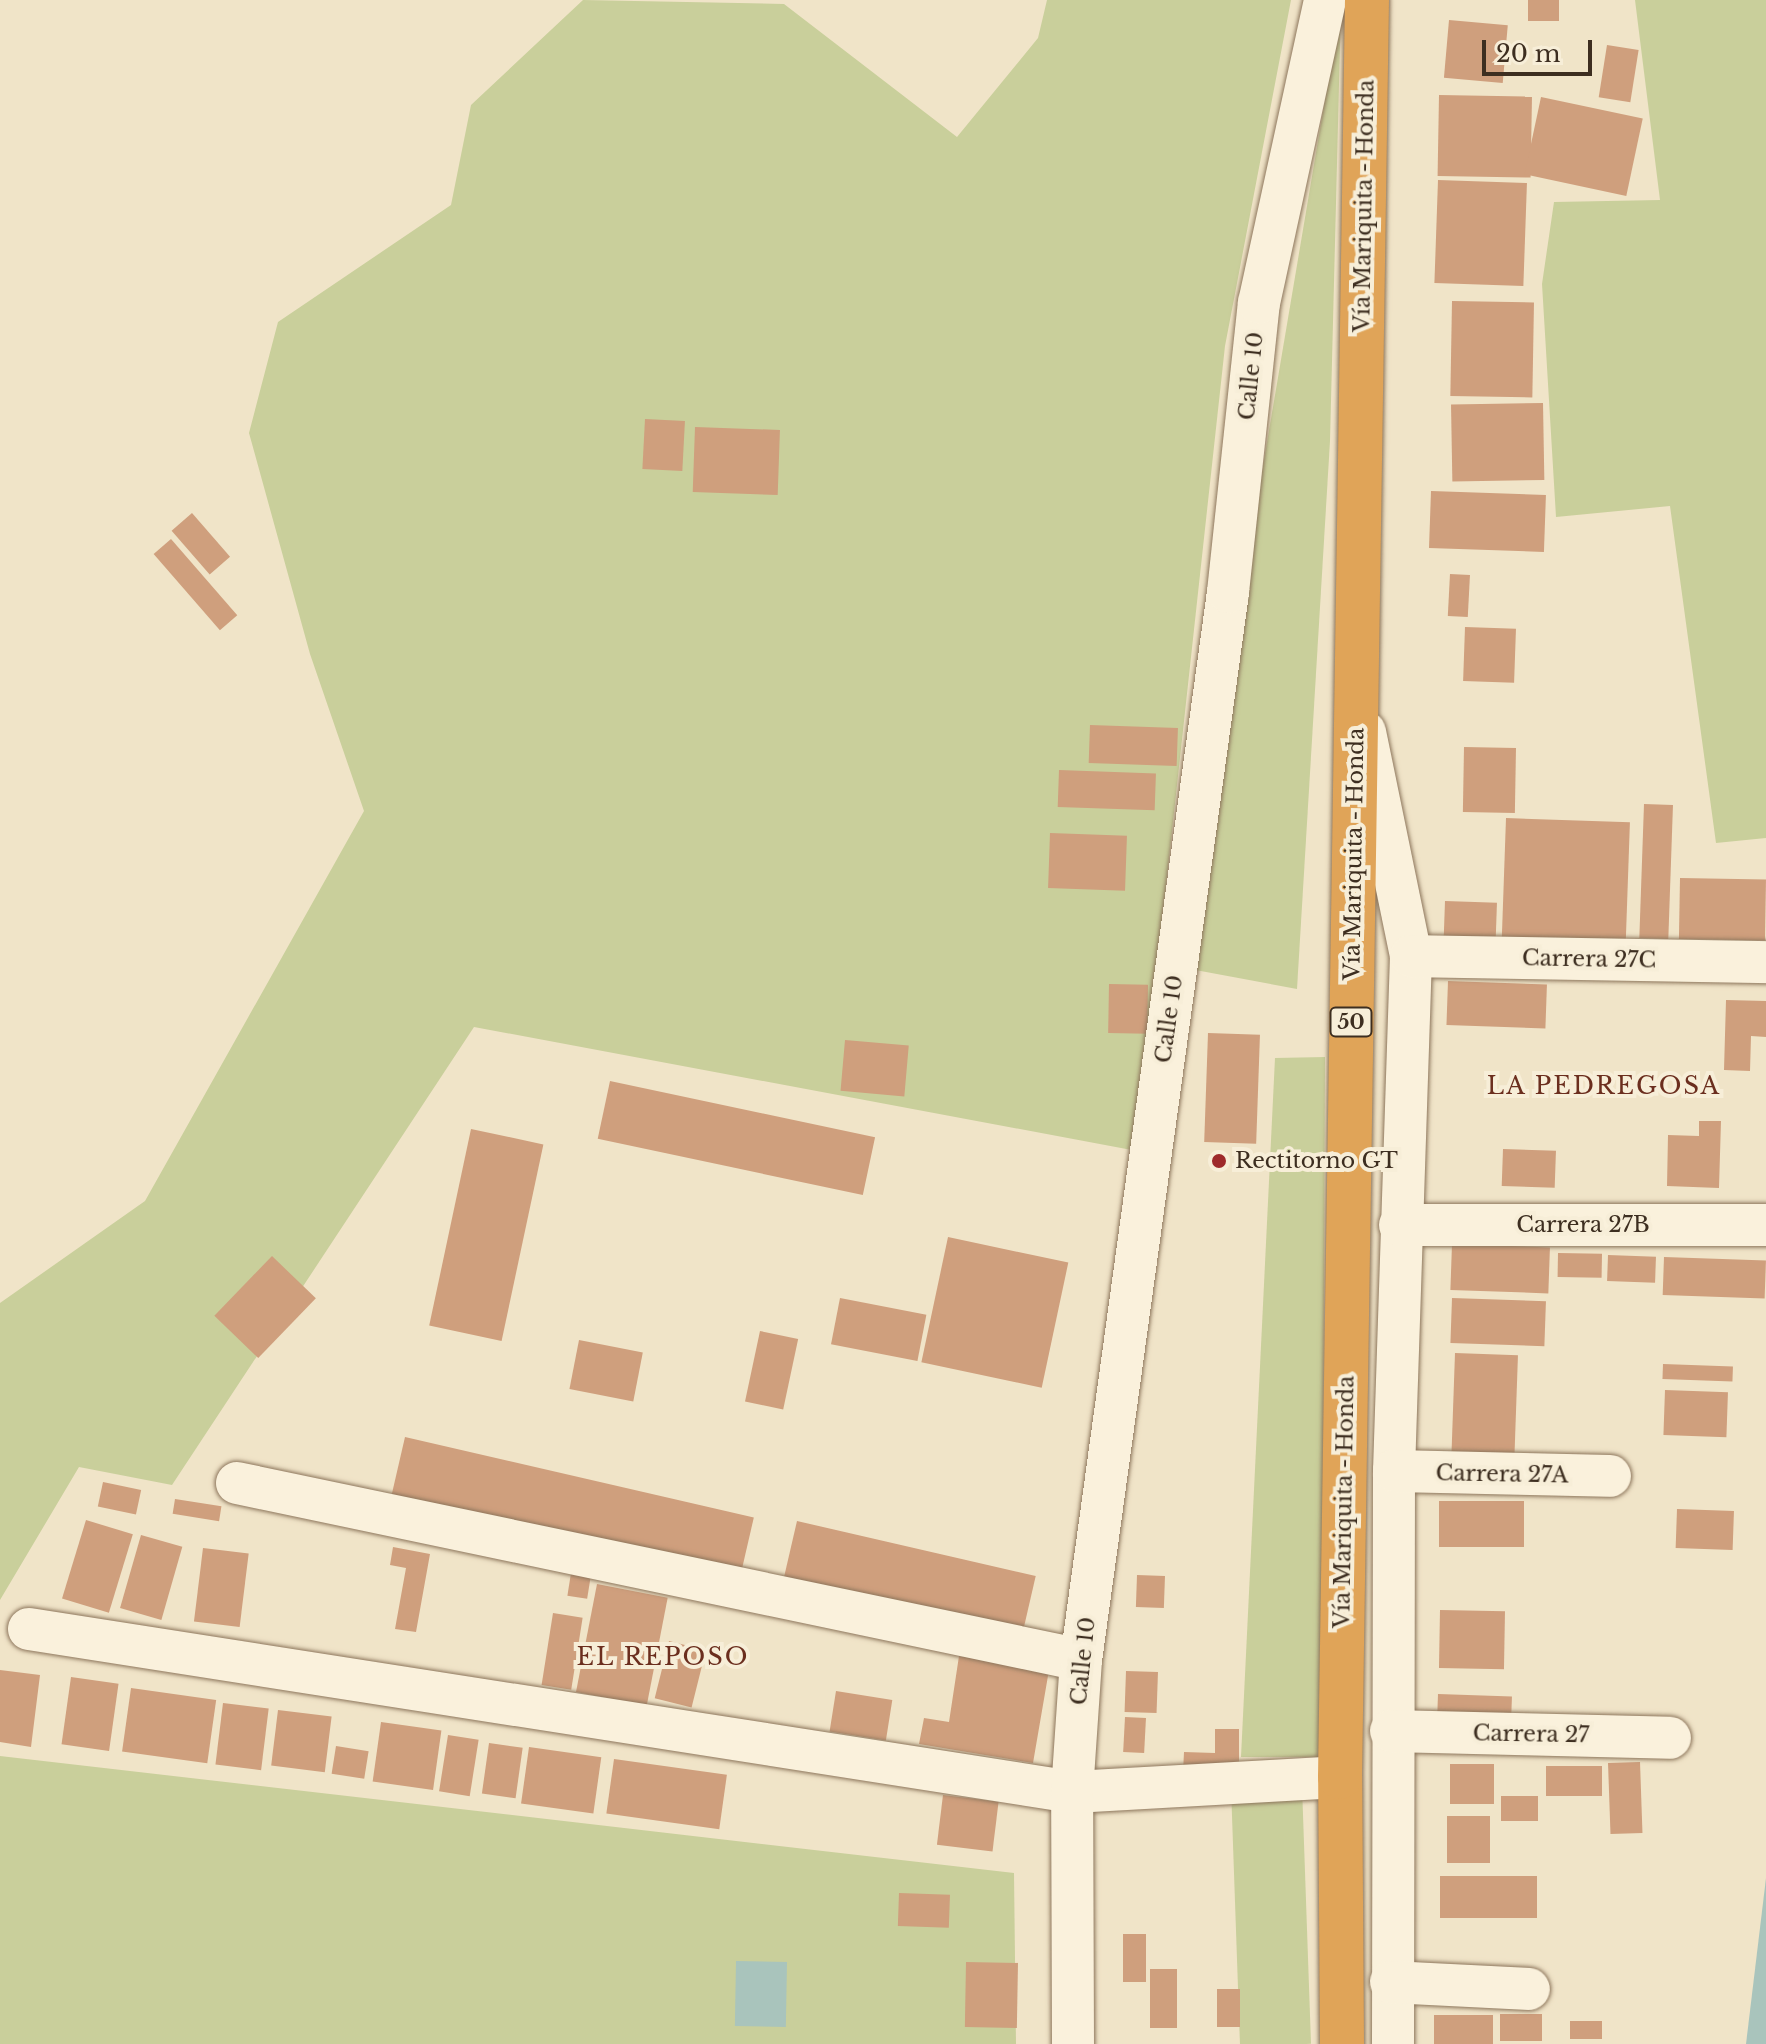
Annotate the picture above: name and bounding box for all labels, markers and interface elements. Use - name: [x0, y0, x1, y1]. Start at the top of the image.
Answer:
- scale bar: [1486, 24, 1596, 74]
- text: 20 m: [1496, 39, 1561, 68]
- street label: Vía Mariquita - Honda: [1349, 79, 1379, 333]
- street label: Calle 10: [1233, 331, 1269, 421]
- street label: Vía Mariquita - Honda: [1339, 727, 1369, 981]
- street label: Carrera 27C: [1522, 945, 1656, 973]
- street label: Calle 10: [1150, 973, 1188, 1065]
- road number: 50: [1329, 1006, 1373, 1038]
- district label: LA PEDREGOSA: [1486, 1072, 1722, 1100]
- place label: Rectitorno GT: [1235, 1148, 1398, 1174]
- marker: Rectitorno GT: [1210, 1152, 1228, 1170]
- street label: Carrera 27B: [1516, 1212, 1650, 1238]
- street label: Vía Mariquita - Honda: [1329, 1375, 1359, 1629]
- street label: Carrera 27A: [1435, 1460, 1569, 1488]
- street label: Calle 10: [1065, 1616, 1101, 1706]
- district label: EL REPOSO: [576, 1643, 750, 1671]
- street label: Carrera 27: [1472, 1720, 1590, 1748]

